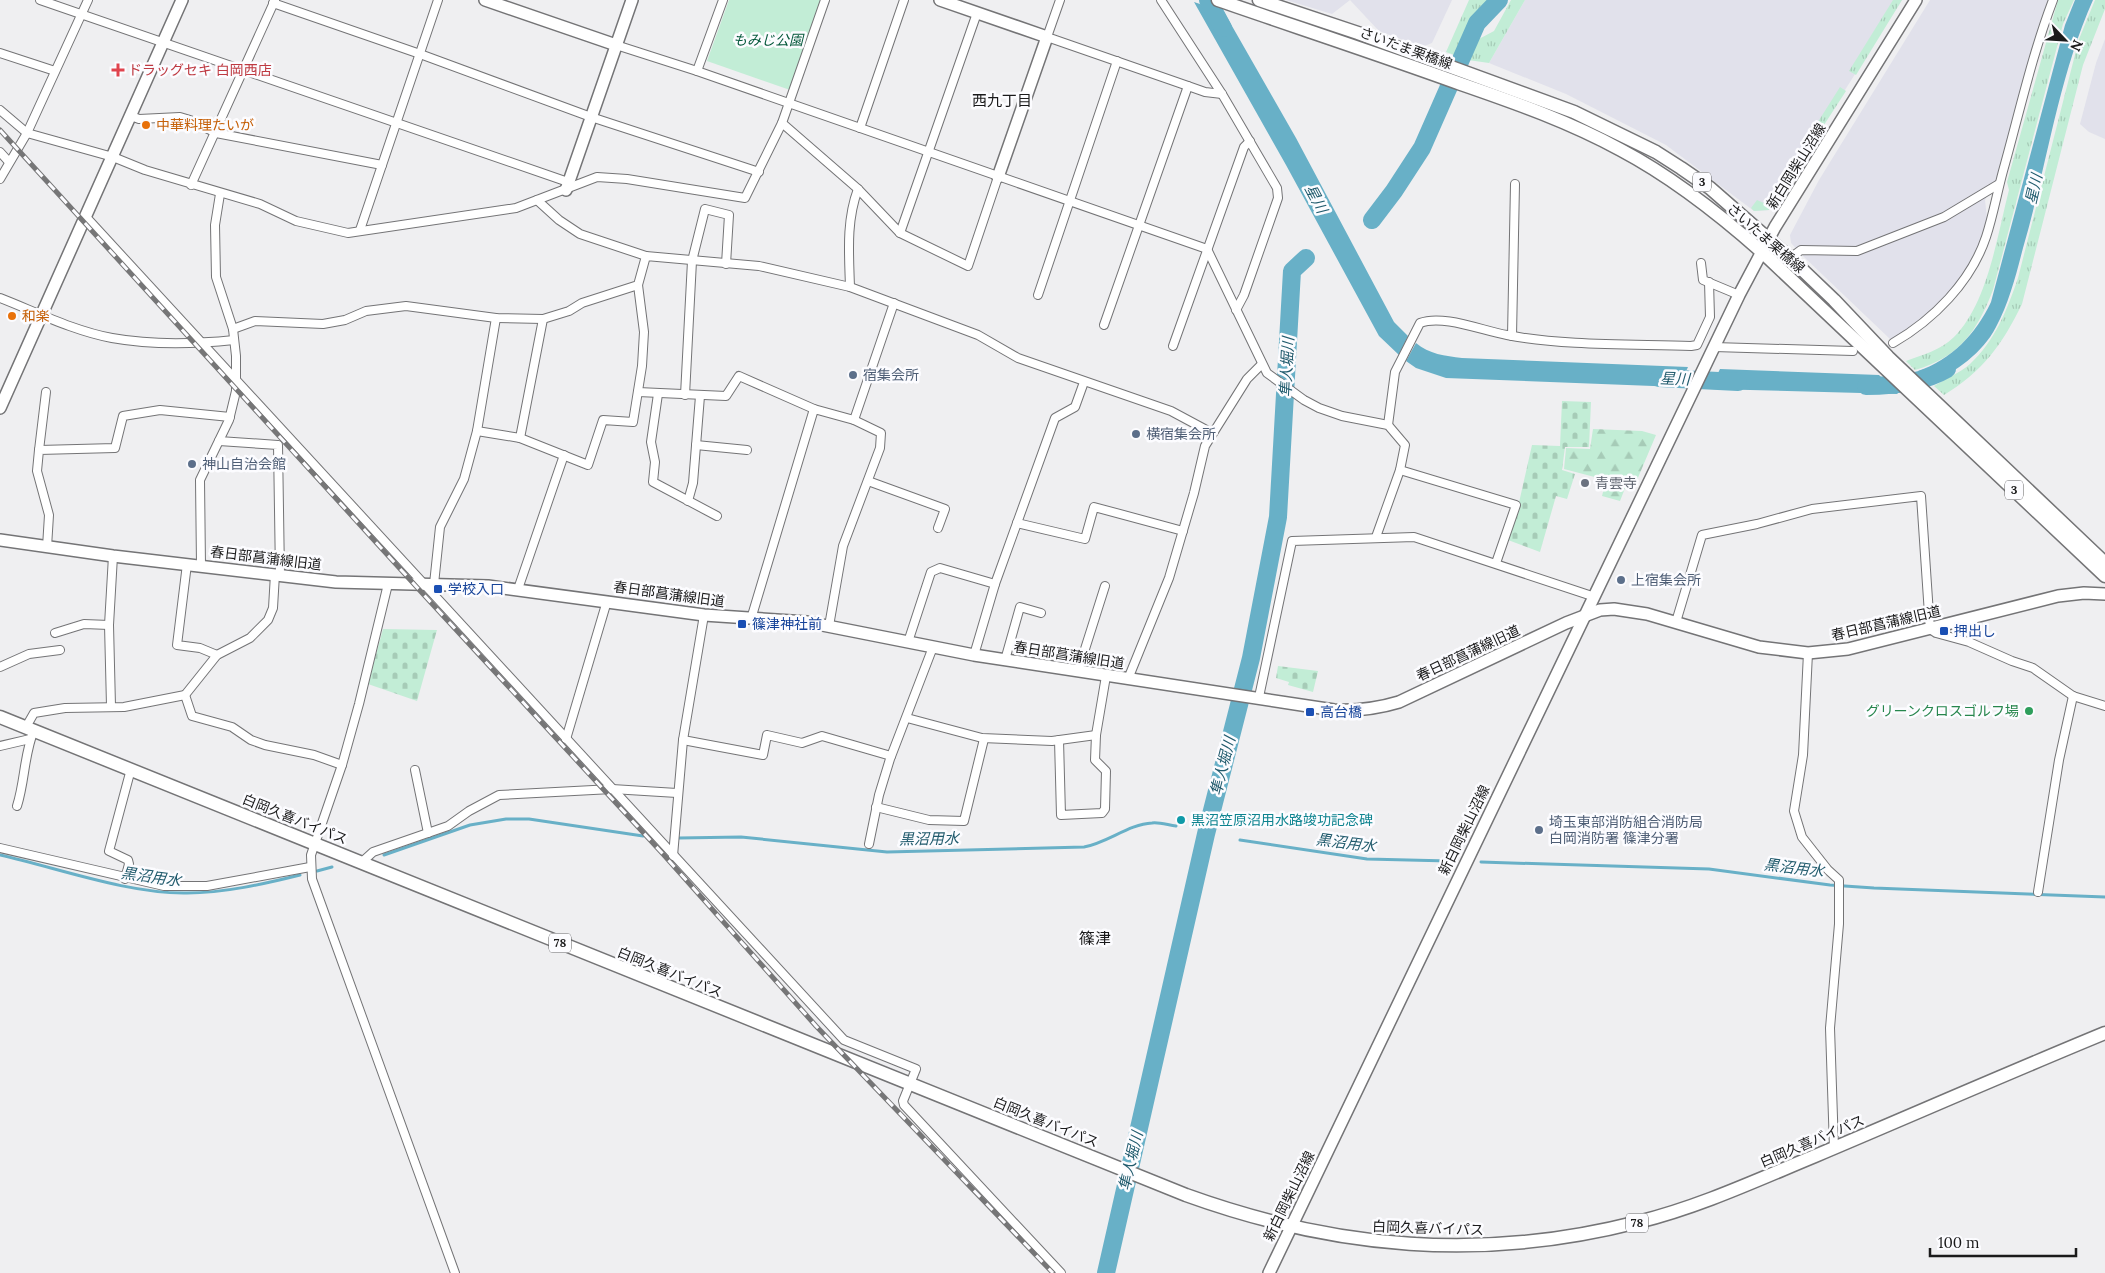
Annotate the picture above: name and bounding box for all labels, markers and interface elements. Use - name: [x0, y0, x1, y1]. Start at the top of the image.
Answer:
- north arrow: [2040, 15, 2090, 65]
- street label: さいたま栗橋線: [1357, 23, 1455, 73]
- park label: もみじ公園: [733, 31, 805, 49]
- text: N: [2066, 37, 2087, 54]
- place label: ドラッグセキ 白岡西店: [128, 61, 272, 79]
- marker: ドラッグセキ 白岡西店: [112, 64, 124, 76]
- district label: 西九丁目: [972, 91, 1032, 110]
- place label: 中華料理たいが: [156, 116, 254, 134]
- marker: 中華料理たいが: [140, 119, 152, 131]
- street label: 新白岡柴山沼線: [1762, 120, 1830, 212]
- water label: 星川: [2021, 170, 2047, 206]
- road number: 3: [1693, 172, 1711, 192]
- water label: 星川: [1301, 181, 1333, 218]
- street label: さいたま栗橋線: [1723, 199, 1809, 277]
- place label: 和楽: [22, 307, 50, 325]
- marker: 和楽: [6, 310, 18, 322]
- water label: 隼人堀川: [1275, 335, 1298, 397]
- place label: 宿集会所: [863, 366, 919, 384]
- water label: 星川: [1660, 368, 1692, 389]
- marker: 宿集会所: [847, 369, 859, 381]
- place label: 横宿集会所: [1146, 425, 1216, 443]
- marker: 横宿集会所: [1130, 428, 1142, 440]
- place label: 神山自治会館: [202, 455, 286, 473]
- marker: 神山自治会館: [186, 458, 198, 470]
- place label: 青雲寺: [1595, 474, 1637, 492]
- marker: 青雲寺: [1579, 477, 1591, 489]
- road number: 3: [2005, 480, 2023, 500]
- street label: 春日部菖蒲線旧道: [209, 542, 323, 574]
- place label: 上宿集会所: [1631, 571, 1701, 589]
- marker: 上宿集会所: [1615, 574, 1627, 586]
- street label: 春日部菖蒲線旧道: [612, 577, 726, 611]
- place label: 学校入口: [448, 580, 504, 598]
- marker: 学校入口: [432, 583, 444, 595]
- street label: 春日部菖蒲線旧道: [1829, 602, 1943, 644]
- place label: 篠津神社前: [752, 615, 822, 633]
- marker: 篠津神社前: [736, 618, 748, 630]
- street label: 春日部菖蒲線旧道: [1413, 621, 1523, 685]
- place label: 押出し: [1954, 622, 1996, 640]
- marker: 押出し: [1938, 625, 1950, 637]
- street label: 春日部菖蒲線旧道: [1012, 637, 1126, 673]
- place label: グリーンクロスゴルフ場: [1866, 702, 2019, 720]
- place label: 高台橋: [1320, 703, 1362, 721]
- marker: グリーンクロスゴルフ場: [2023, 705, 2035, 717]
- marker: 高台橋: [1304, 706, 1316, 718]
- water label: 隼人堀川: [1206, 733, 1239, 797]
- street label: 新白岡柴山沼線: [1434, 782, 1494, 878]
- street label: 白岡久喜バイパス: [240, 790, 350, 848]
- place label: 黒沼笠原沼用水路竣功記念碑: [1191, 811, 1373, 829]
- place label: 埼玉東部消防組合消防局 白岡消防署 篠津分署: [1549, 813, 1703, 847]
- marker: 黒沼笠原沼用水路竣功記念碑: [1175, 814, 1187, 826]
- marker: 埼玉東部消防組合消防局 白岡消防署 篠津分署: [1533, 824, 1545, 836]
- water label: 黒沼用水: [899, 828, 961, 849]
- water label: 黒沼用水: [1315, 829, 1379, 856]
- water label: 黒沼用水: [1763, 854, 1827, 881]
- water label: 黒沼用水: [120, 863, 184, 890]
- district label: 篠津: [1079, 928, 1111, 948]
- road number: 78: [549, 934, 571, 952]
- street label: 白岡久喜バイパス: [615, 943, 725, 1001]
- street label: 白岡久喜バイパス: [991, 1093, 1101, 1151]
- street label: 白岡久喜バイパス: [1757, 1111, 1867, 1171]
- water label: 隼人堀川: [1115, 1128, 1147, 1192]
- street label: 新白岡柴山沼線: [1259, 1148, 1319, 1244]
- road number: 78: [1626, 1214, 1648, 1232]
- street label: 白岡久喜バイパス: [1372, 1217, 1484, 1239]
- scale bar: [1930, 1226, 2076, 1258]
- text: 100 m: [1938, 1233, 1979, 1252]

